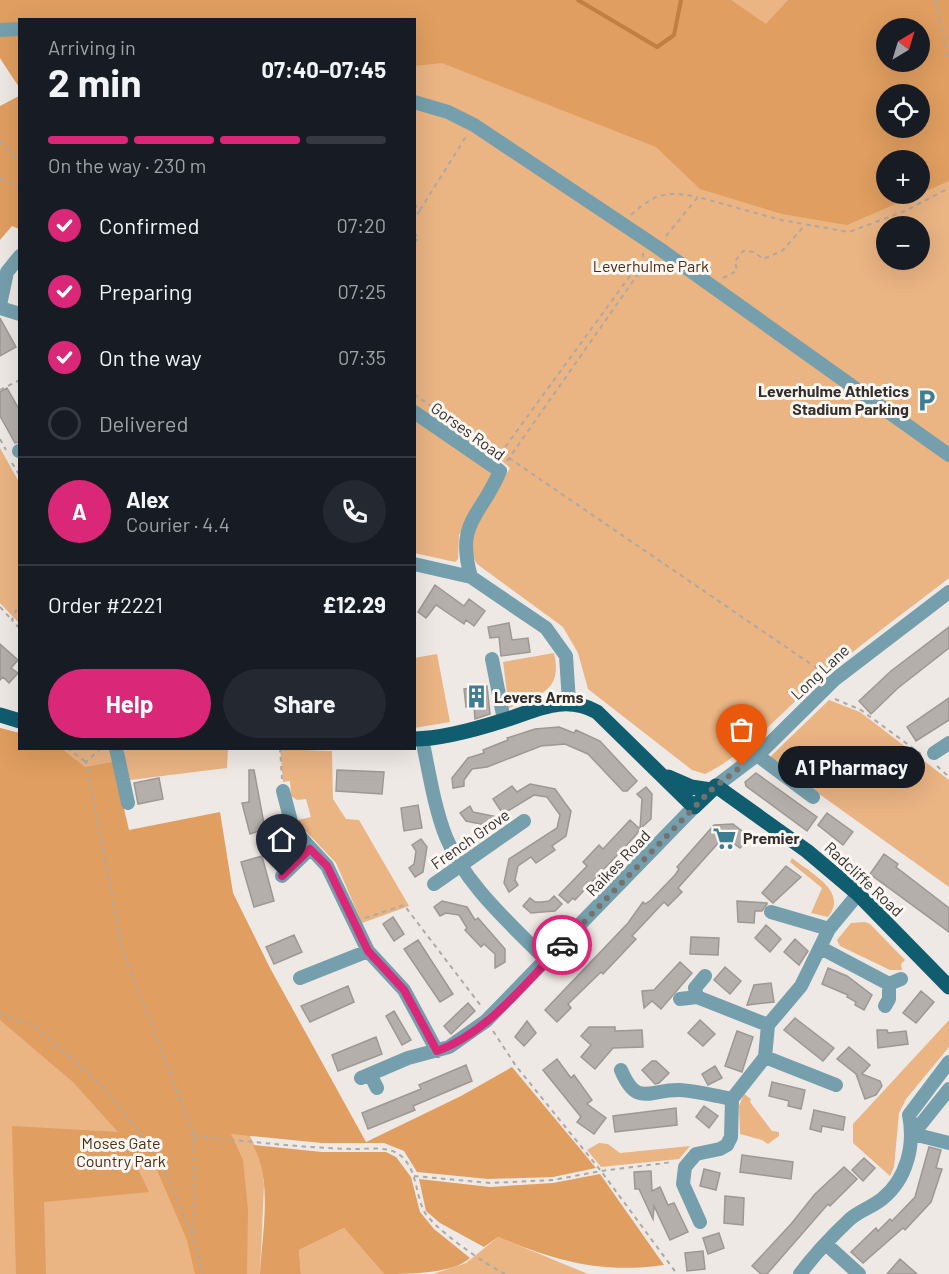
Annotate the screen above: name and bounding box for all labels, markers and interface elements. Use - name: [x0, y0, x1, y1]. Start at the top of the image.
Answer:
- north arrow: [876, 18, 930, 72]
- map controls: [876, 18, 930, 270]
- text: Arriving in: [48, 35, 136, 59]
- text: 07:40–07:45: [262, 56, 386, 82]
- text: 2 min: [48, 58, 141, 105]
- button: locate: [876, 84, 930, 138]
- button: +: [876, 150, 930, 204]
- text: On the way · 230 m: [48, 153, 206, 177]
- icon: check: [48, 209, 81, 242]
- text: Confirmed: [99, 212, 199, 238]
- text: 07:20: [336, 213, 386, 237]
- button: −: [876, 216, 930, 270]
- park label: Leverhulme Park: [593, 256, 709, 275]
- icon: check: [48, 275, 81, 308]
- text: Preparing: [99, 278, 192, 304]
- text: 07:25: [337, 279, 386, 303]
- icon: check: [48, 341, 81, 374]
- text: On the way: [99, 344, 202, 370]
- text: 07:35: [338, 345, 386, 369]
- place label: Leverhulme Athletics Stadium Parking: [758, 381, 909, 418]
- parking icon: Leverhulme Athletics Stadium Parking: [914, 387, 940, 413]
- street label: Gorses Road: [428, 397, 509, 464]
- text: Delivered: [99, 410, 188, 436]
- button: phone: [323, 480, 386, 543]
- text: Alex: [126, 486, 169, 512]
- text: A: [72, 498, 87, 524]
- text: Courier · 4.4: [126, 512, 230, 536]
- text: Order #2221: [48, 591, 163, 617]
- text: £12.29: [322, 591, 386, 617]
- street label: Long Lane: [787, 640, 853, 703]
- button: Help: [48, 669, 211, 738]
- button: Share: [223, 669, 386, 738]
- building icon: Levers Arms: [463, 684, 489, 710]
- place label: Levers Arms: [494, 687, 583, 706]
- pin: [716, 704, 767, 766]
- icon: bag: [725, 713, 758, 746]
- callout: A1 Pharmacy: [778, 745, 925, 787]
- text: A1 Pharmacy: [795, 755, 908, 779]
- street label: French Grove: [427, 805, 513, 873]
- pin: [256, 814, 307, 876]
- icon: home: [265, 823, 298, 856]
- supermarket icon: Premier: [712, 825, 738, 851]
- street label: Raikes Road: [581, 826, 654, 900]
- place label: Premier: [743, 828, 800, 847]
- street label: Radcliffe Road: [821, 837, 908, 920]
- courier: [532, 915, 592, 975]
- icon: car: [546, 929, 579, 962]
- park label: Moses Gate Country Park: [76, 1133, 166, 1170]

